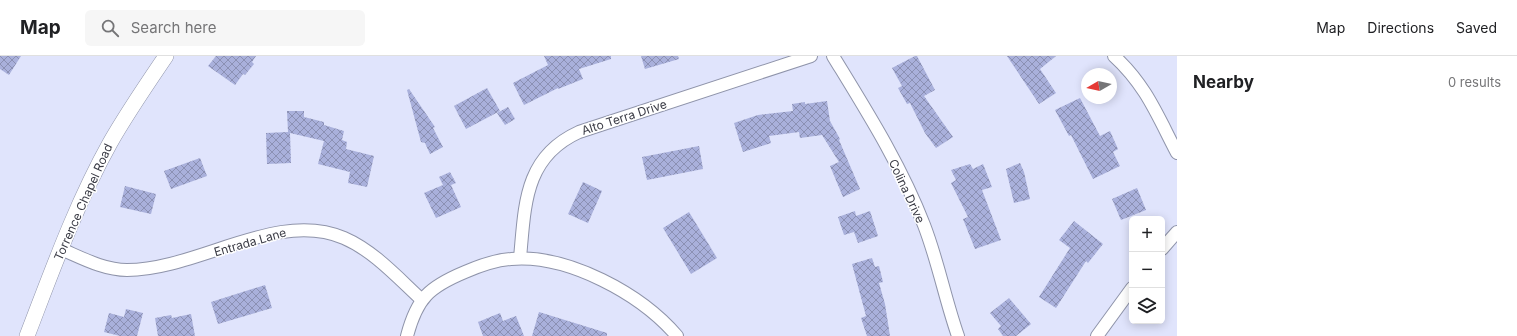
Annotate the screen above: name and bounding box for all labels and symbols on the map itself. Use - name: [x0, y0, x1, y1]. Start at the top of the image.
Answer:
- north arrow: [1081, 68, 1117, 104]
- street label: Alto Terra Drive: [580, 96, 668, 138]
- street label: Torrence Chapel Road: [50, 141, 116, 263]
- street label: Colina Drive: [886, 157, 928, 225]
- street label: Entrada Lane: [212, 225, 288, 259]

